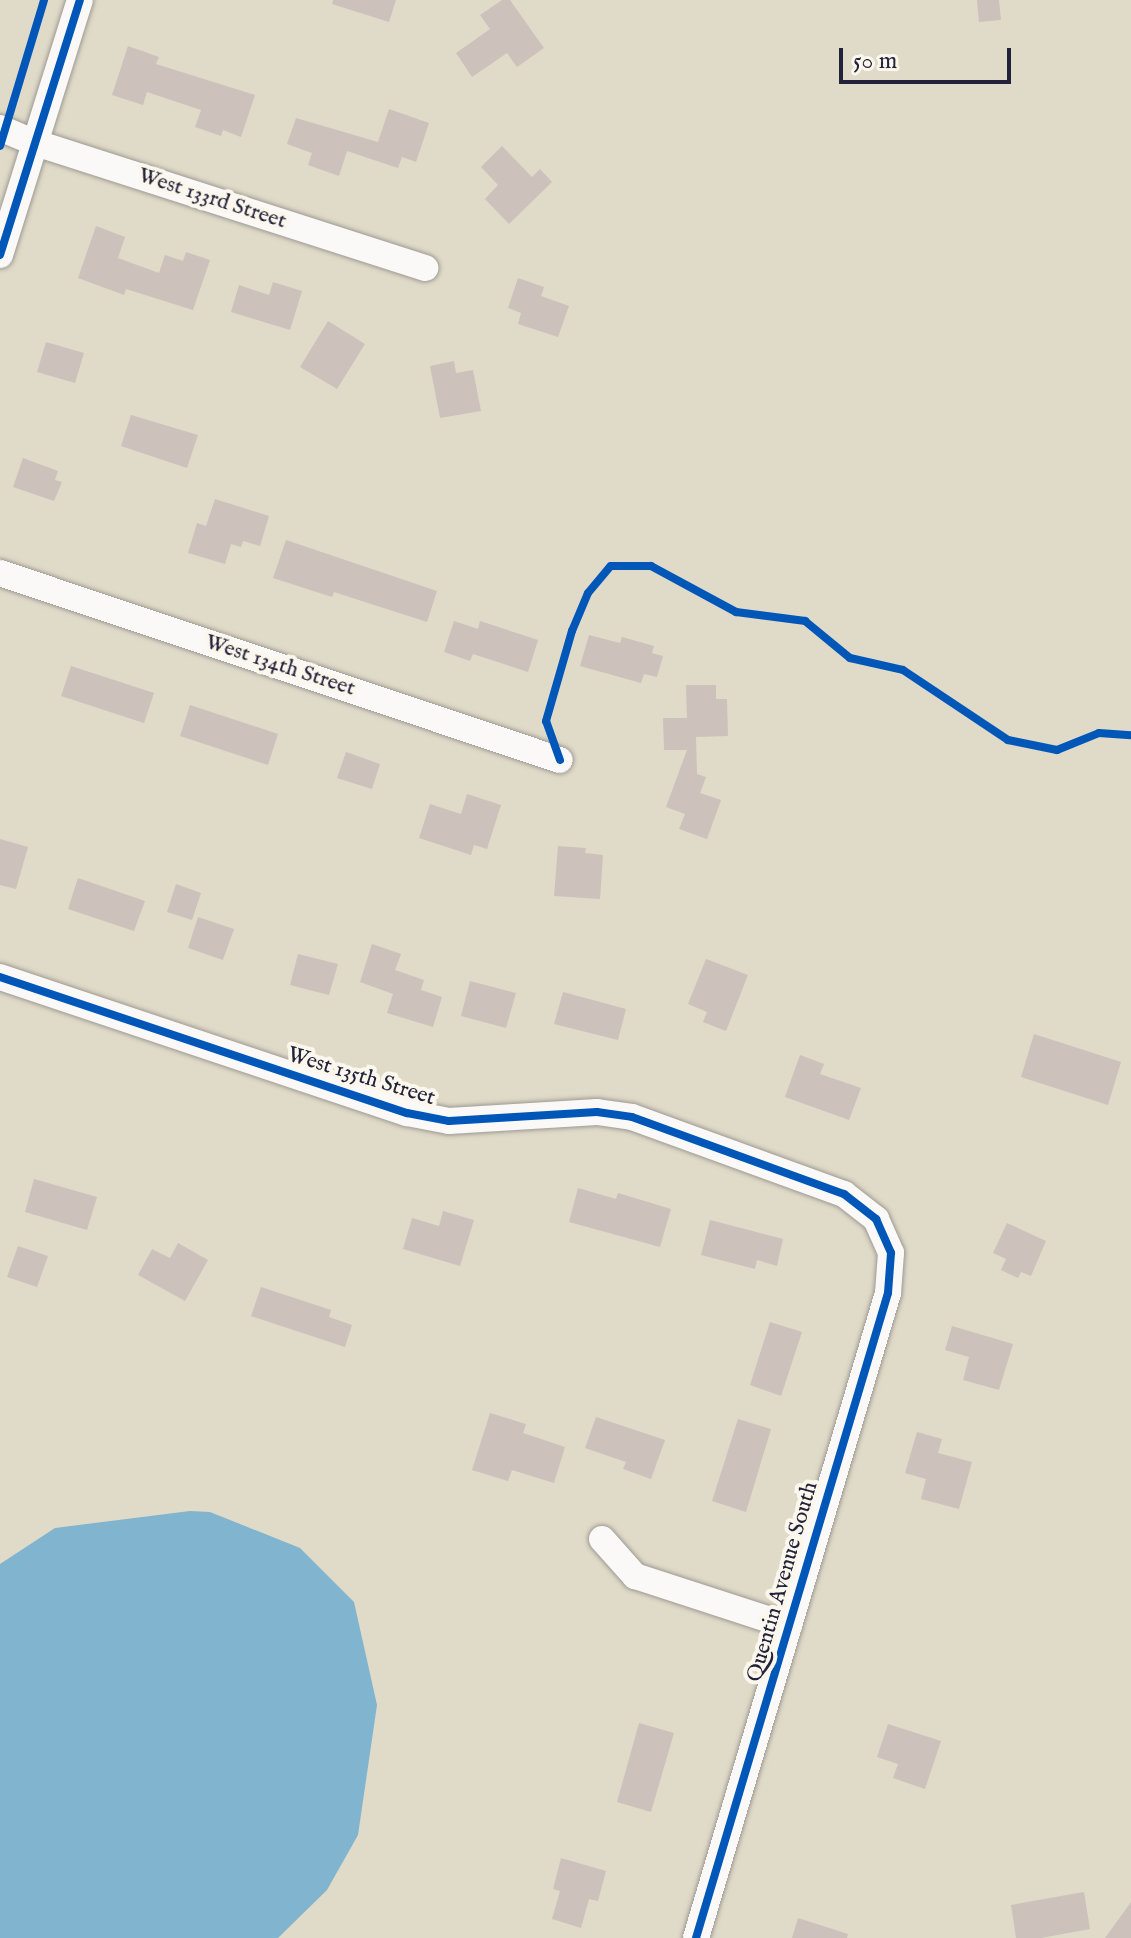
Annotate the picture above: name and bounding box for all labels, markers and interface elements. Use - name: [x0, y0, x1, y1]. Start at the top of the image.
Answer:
- scale bar: [843, 32, 1015, 82]
- text: 50 m: [853, 46, 897, 77]
- street label: West 133rd Street: [135, 163, 289, 235]
- street label: West 134th Street: [202, 629, 358, 703]
- street label: West 135th Street: [284, 1042, 438, 1112]
- street label: Quentin Avenue South: [742, 1479, 824, 1685]

